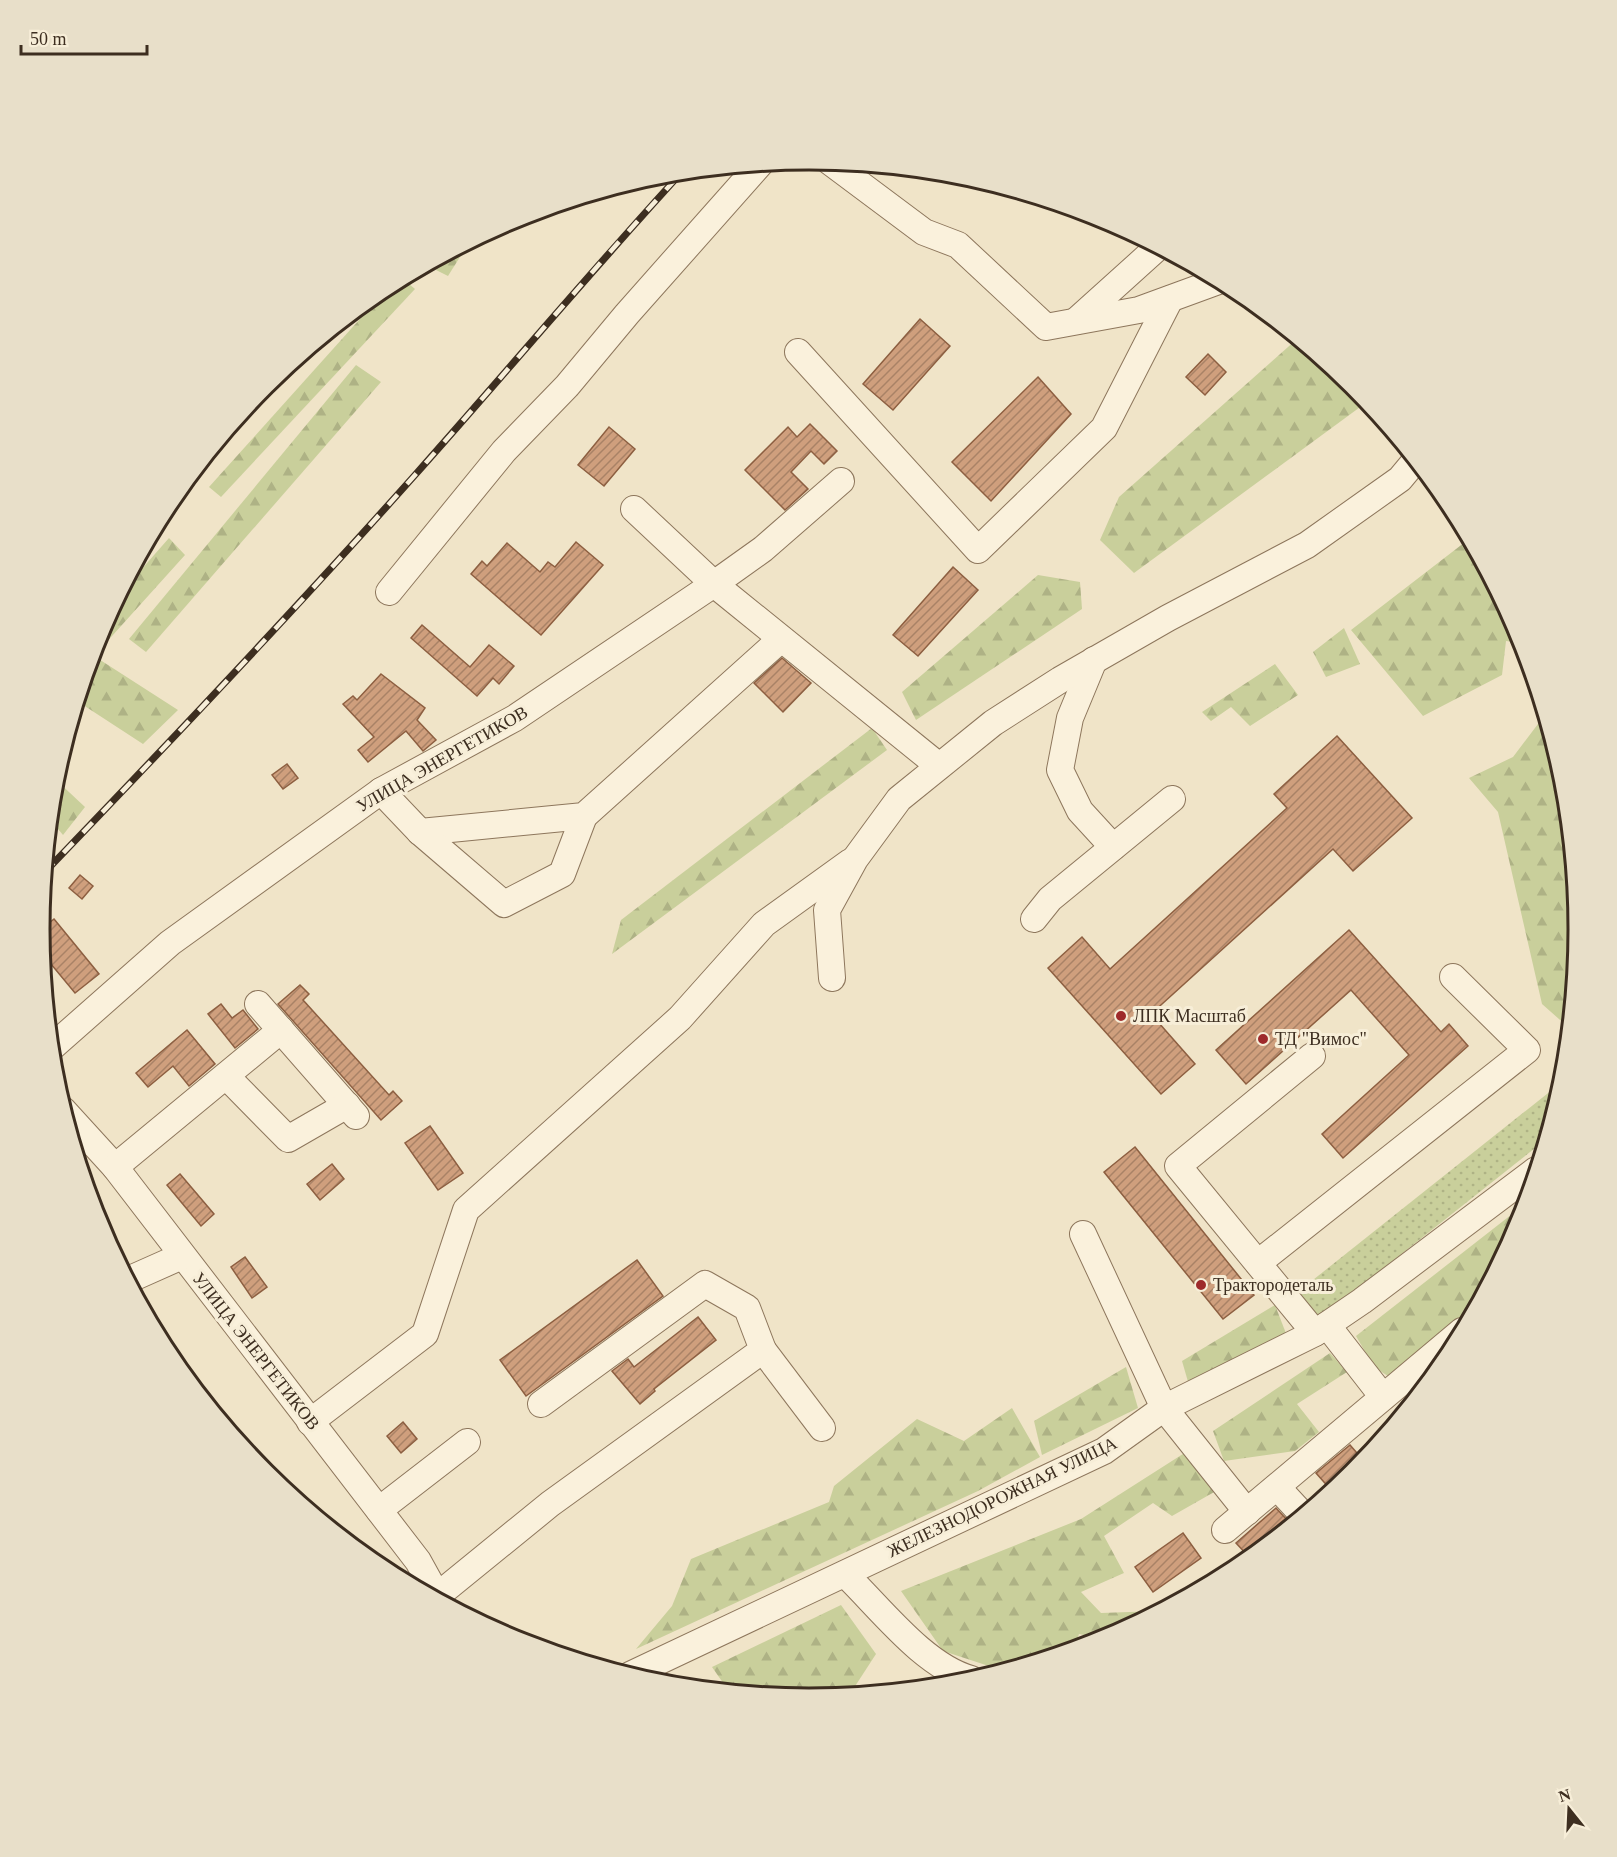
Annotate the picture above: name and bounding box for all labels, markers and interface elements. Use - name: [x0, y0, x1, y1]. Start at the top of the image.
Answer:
- scale bar: [21, 18, 147, 56]
- text: 50 m: [30, 29, 67, 49]
- street label: УЛИЦА ЭНЕРГЕТИКОВ: [353, 702, 531, 816]
- place label: ЛПК Масштаб: [1133, 1006, 1246, 1026]
- marker: ЛПК Масштаб: [1114, 1009, 1128, 1023]
- place label: ТД "Вимос": [1275, 1029, 1367, 1049]
- marker: ТД "Вимос": [1256, 1032, 1270, 1046]
- street label: УЛИЦА ЭНЕРГЕТИКОВ: [188, 1268, 324, 1434]
- place label: Трактородеталь: [1213, 1275, 1334, 1295]
- marker: Трактородеталь: [1194, 1278, 1208, 1292]
- street label: ЖЕЛЕЗНОДОРОЖНАЯ УЛИЦА: [884, 1433, 1120, 1561]
- north arrow: [1539, 1779, 1599, 1839]
- text: N: [1556, 1785, 1573, 1805]

